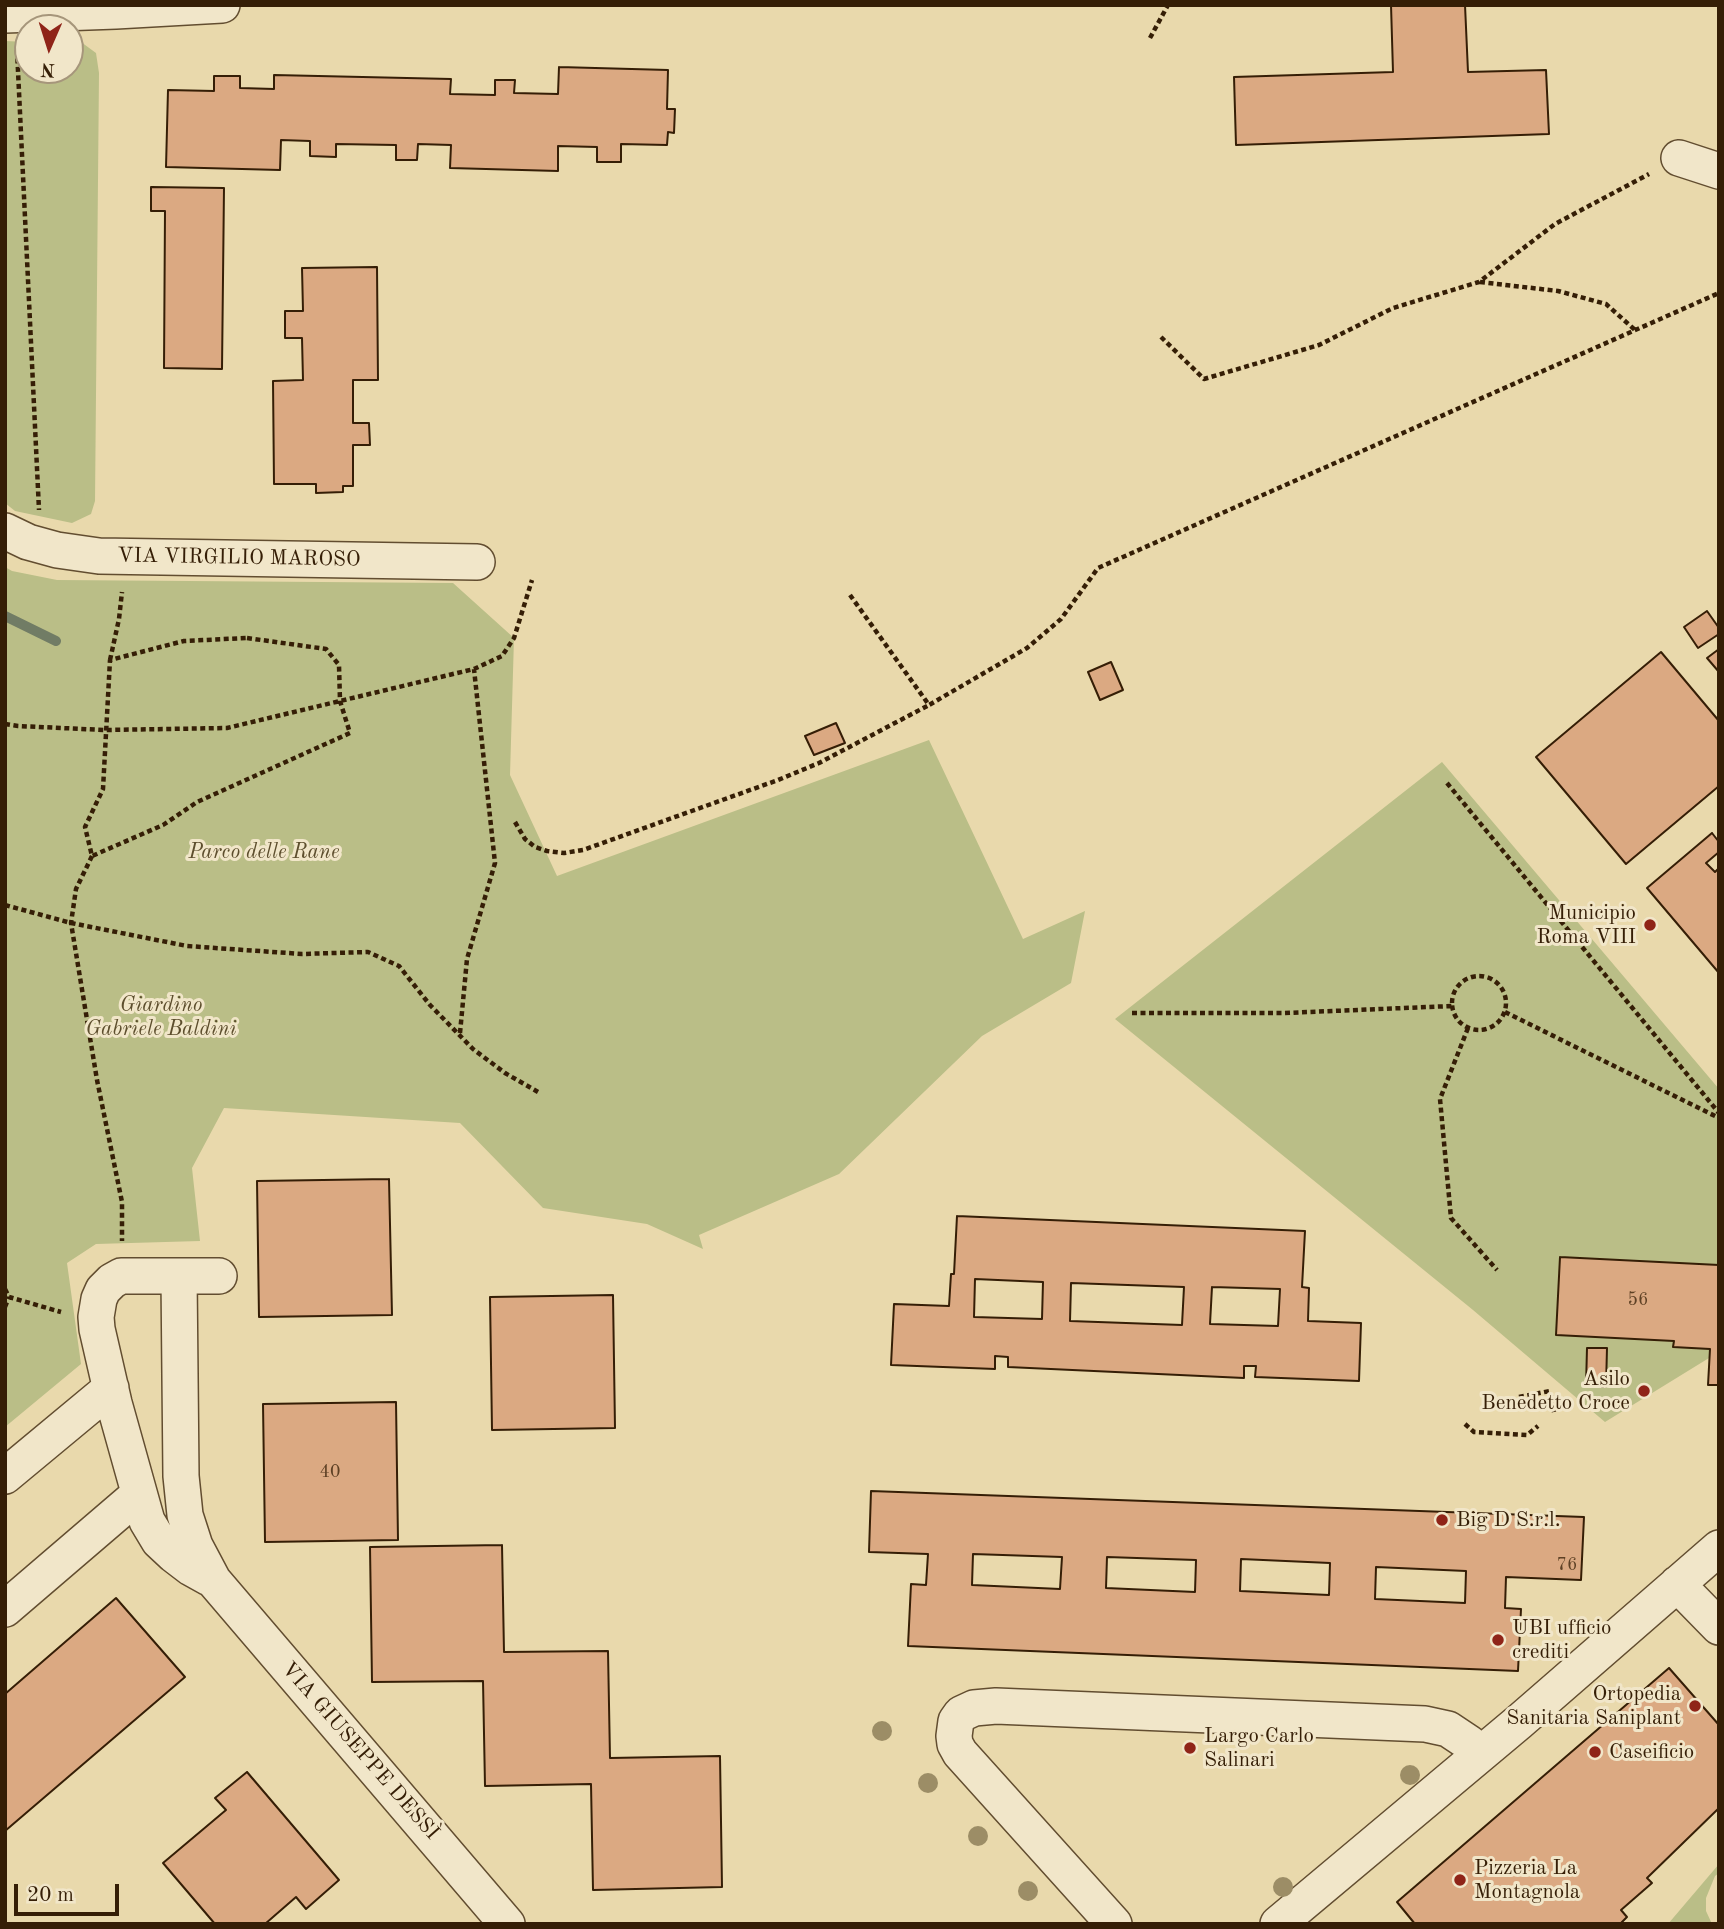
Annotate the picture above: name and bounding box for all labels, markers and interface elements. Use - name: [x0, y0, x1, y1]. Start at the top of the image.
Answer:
- north arrow: [14, 14, 84, 84]
- text: N: [40, 59, 56, 78]
- street label: VIA VIRGILIO MAROSO: [117, 543, 361, 573]
- park label: Parco delle Rane: [189, 839, 339, 865]
- place label: Municipio Roma VIII: [1537, 900, 1636, 950]
- marker: Municipio Roma VIII: [1642, 917, 1658, 933]
- park label: Giardino Gabriele Baldini: [85, 992, 237, 1042]
- house number: 56: [1628, 1289, 1648, 1311]
- place label: Asilo Benedetto Croce: [1481, 1366, 1630, 1416]
- marker: Asilo Benedetto Croce: [1636, 1383, 1652, 1399]
- house number: 40: [320, 1461, 340, 1483]
- place label: Big D S.r.l.: [1456, 1507, 1561, 1533]
- marker: Big D S.r.l.: [1434, 1512, 1450, 1528]
- house number: 76: [1557, 1554, 1577, 1576]
- place label: UBI ufficio crediti: [1512, 1615, 1612, 1665]
- marker: UBI ufficio crediti: [1490, 1632, 1506, 1648]
- street label: VIA GIUSEPPE DESSÌ: [276, 1657, 444, 1845]
- place label: Ortopedia Sanitaria Saniplant: [1506, 1681, 1681, 1731]
- marker: Ortopedia Sanitaria Saniplant: [1687, 1698, 1703, 1714]
- place label: Largo Carlo Salinari: [1204, 1723, 1314, 1773]
- place label: Caseificio: [1609, 1739, 1694, 1765]
- marker: Largo Carlo Salinari: [1182, 1740, 1198, 1756]
- marker: Caseificio: [1587, 1744, 1603, 1760]
- place label: Pizzeria La Montagnola: [1474, 1855, 1580, 1905]
- scale bar: [18, 1870, 122, 1914]
- marker: Pizzeria La Montagnola: [1452, 1872, 1468, 1888]
- text: 20 m: [27, 1885, 74, 1906]

